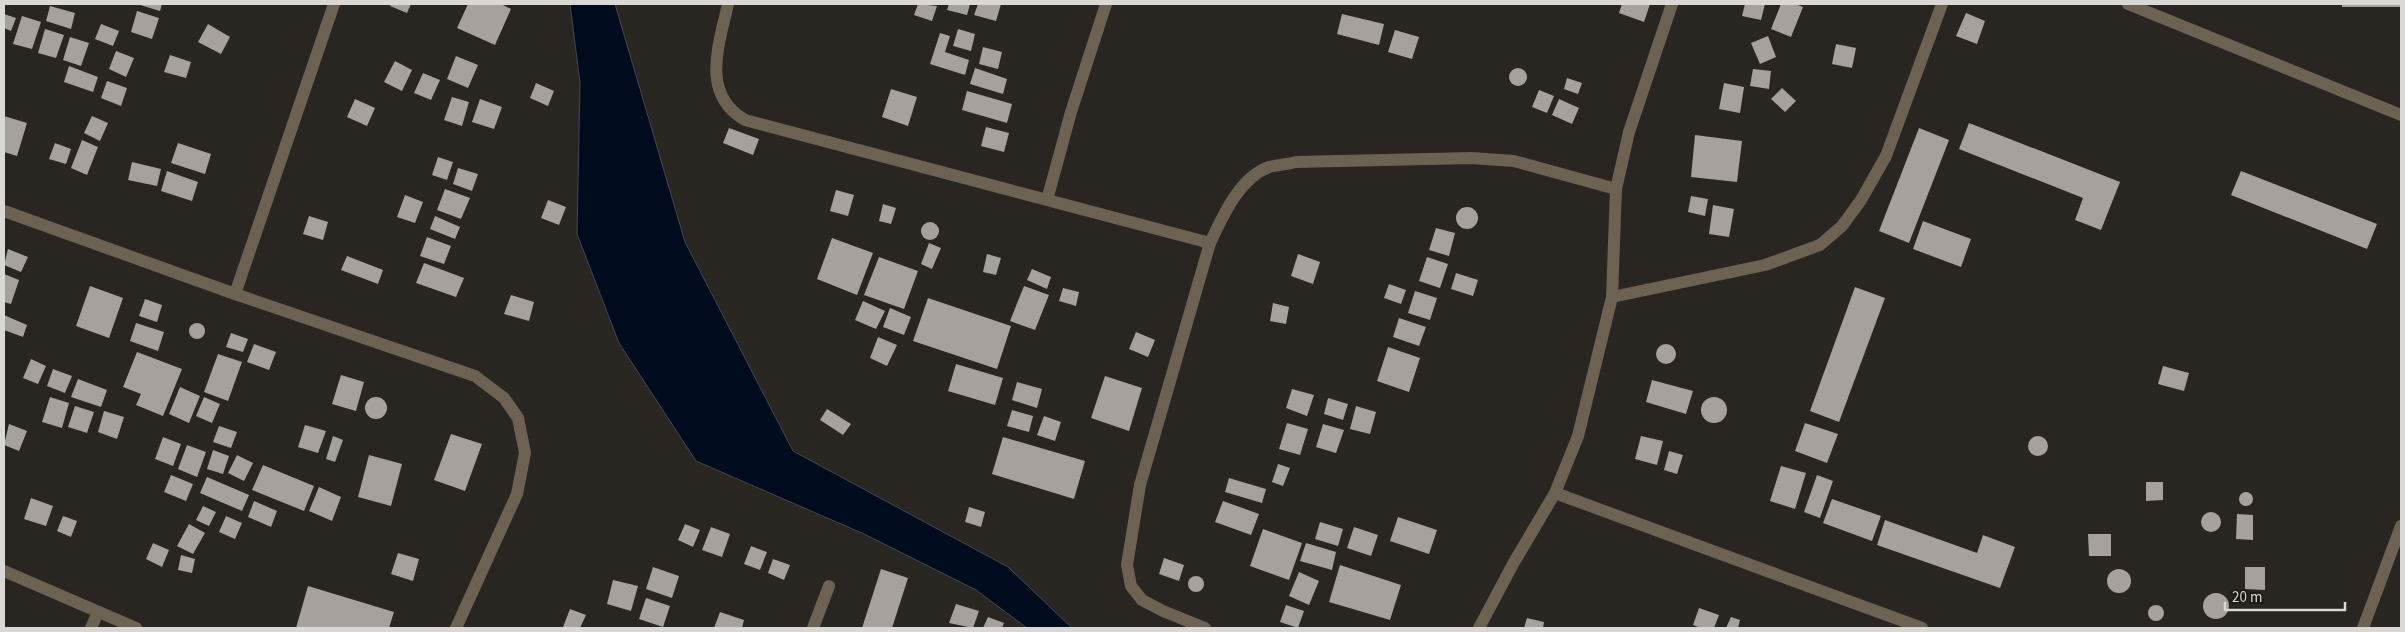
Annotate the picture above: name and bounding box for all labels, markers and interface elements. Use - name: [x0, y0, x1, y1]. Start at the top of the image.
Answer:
- scale bar: [2225, 580, 2345, 612]
- text: 20 m: [2232, 587, 2262, 608]

